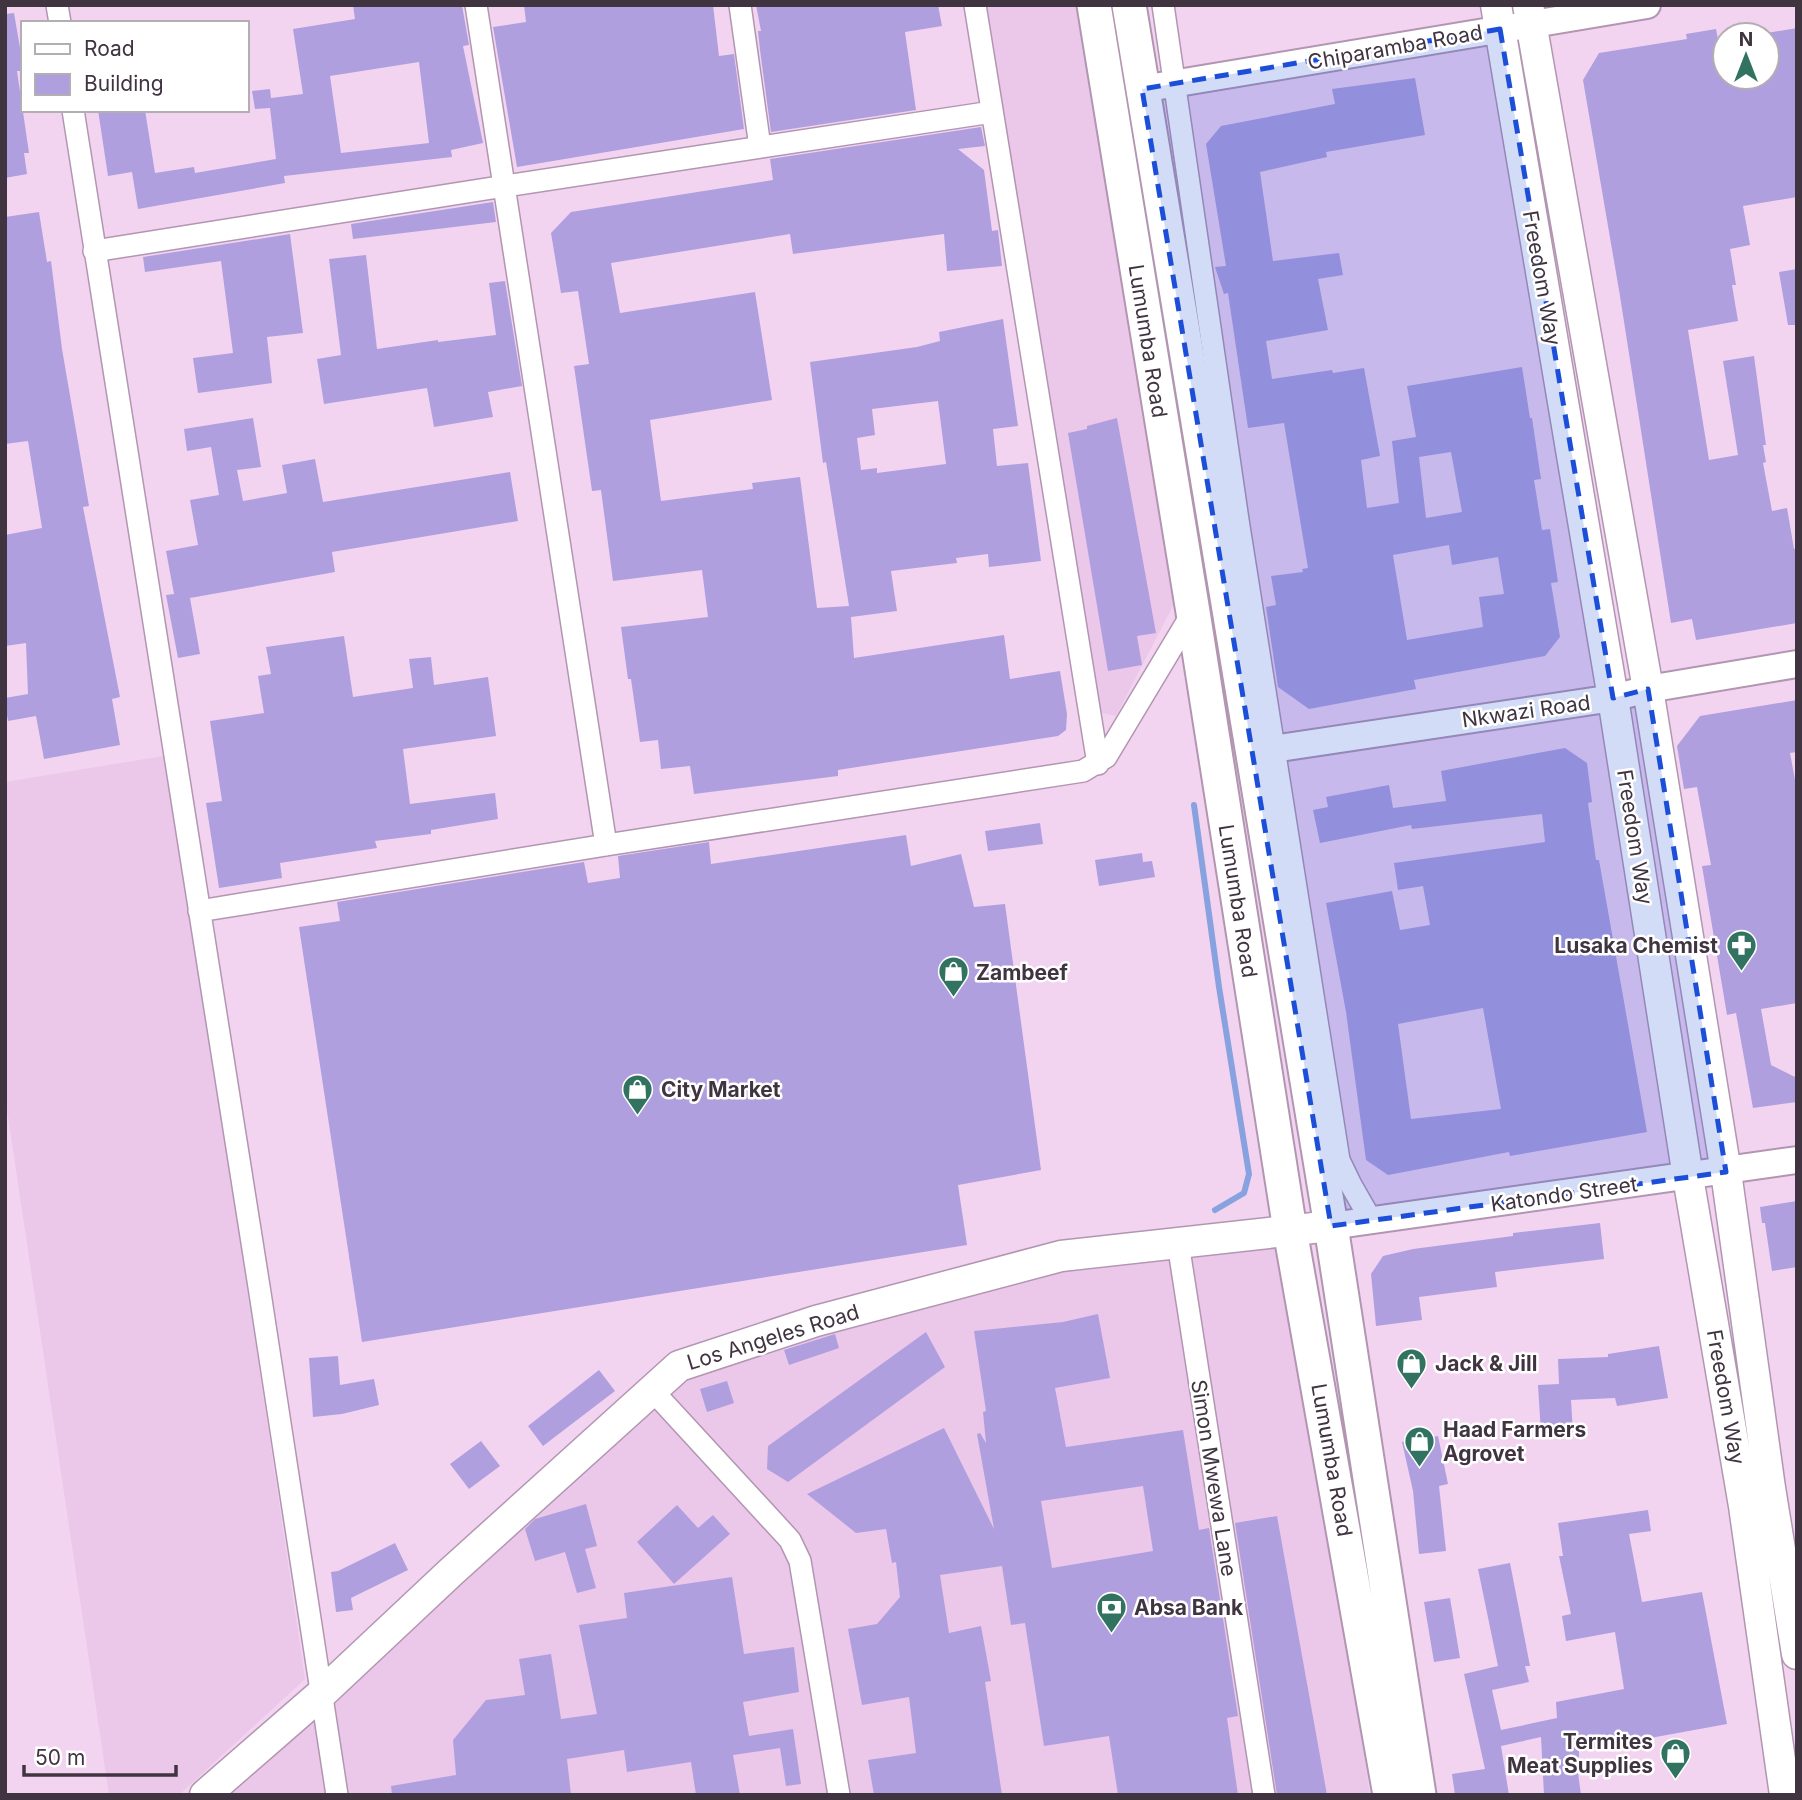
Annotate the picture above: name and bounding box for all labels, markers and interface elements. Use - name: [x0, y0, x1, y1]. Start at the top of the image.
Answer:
- street label: Chiparamba Road: [1306, 19, 1484, 75]
- legend: [21, 21, 248, 112]
- north arrow: [1711, 21, 1781, 91]
- text: N: [1739, 28, 1753, 51]
- text: Road: [84, 36, 135, 61]
- text: Building: [84, 71, 164, 96]
- street label: Freedom Way: [1518, 209, 1566, 348]
- street label: Lumumba Road: [1124, 263, 1172, 419]
- street label: Nkwazi Road: [1460, 690, 1592, 732]
- street label: Freedom Way: [1612, 768, 1658, 907]
- street label: Lumumba Road: [1214, 823, 1262, 979]
- pharmacy icon: Lusaka Chemist: [1724, 928, 1758, 972]
- place label: Lusaka Chemist: [1554, 933, 1718, 958]
- shop icon: Zambeef: [936, 955, 970, 999]
- place label: Zambeef: [976, 960, 1069, 985]
- shop icon: City Market: [621, 1072, 655, 1116]
- place label: City Market: [661, 1077, 781, 1102]
- street label: Katondo Street: [1489, 1171, 1639, 1217]
- street label: Los Angeles Road: [684, 1299, 862, 1375]
- street label: Freedom Way: [1702, 1328, 1750, 1467]
- shop icon: Jack & Jill: [1395, 1346, 1429, 1390]
- place label: Jack & Jill: [1435, 1351, 1537, 1376]
- street label: Simon Mwewa Lane: [1186, 1378, 1242, 1578]
- street label: Lumumba Road: [1306, 1382, 1358, 1538]
- place label: Haad Farmers Agrovet: [1443, 1417, 1586, 1466]
- shop icon: Haad Farmers Agrovet: [1403, 1424, 1437, 1468]
- bank icon: Absa Bank: [1094, 1590, 1128, 1634]
- place label: Absa Bank: [1134, 1595, 1244, 1620]
- place label: Termites Meat Supplies: [1507, 1729, 1653, 1778]
- scale bar: [24, 1734, 177, 1778]
- shop icon: Termites Meat Supplies: [1659, 1736, 1693, 1780]
- text: 50 m: [35, 1745, 85, 1770]

